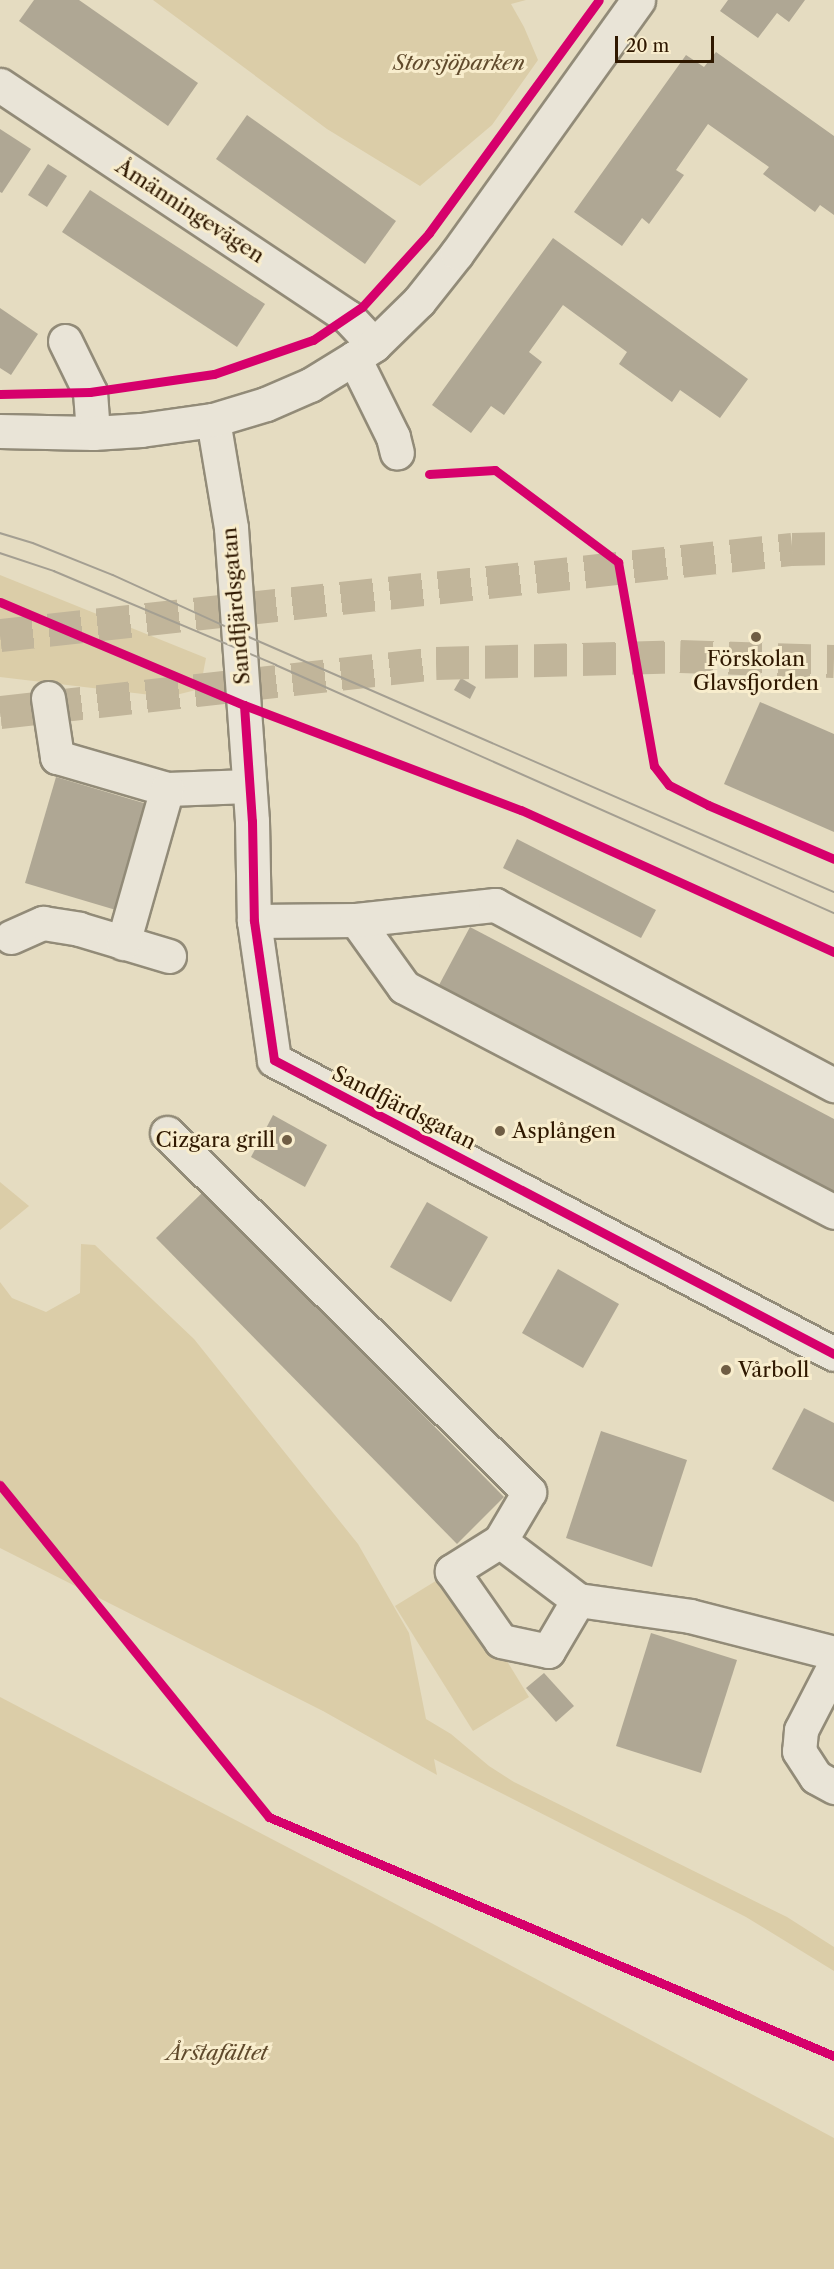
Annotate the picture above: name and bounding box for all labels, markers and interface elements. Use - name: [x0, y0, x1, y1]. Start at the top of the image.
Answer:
- scale bar: [618, 24, 717, 62]
- text: 20 m: [626, 35, 669, 57]
- park label: Storsjöparken: [393, 50, 525, 76]
- street label: Åmänningevägen: [111, 154, 269, 268]
- street label: Sandfjärdsgatan: [217, 526, 255, 686]
- marker: Förskolan Glavsfjorden: [749, 630, 763, 644]
- place label: Förskolan Glavsfjorden: [693, 646, 819, 696]
- street label: Sandfjärdsgatan: [328, 1061, 480, 1155]
- place label: Asplången: [512, 1118, 616, 1144]
- marker: Asplången: [493, 1124, 507, 1138]
- place label: Cizgara grill: [155, 1127, 275, 1153]
- marker: Cizgara grill: [280, 1133, 294, 1147]
- place label: Vårboll: [738, 1357, 809, 1383]
- marker: Vårboll: [719, 1363, 733, 1377]
- park label: Årstafältet: [166, 2040, 268, 2066]

